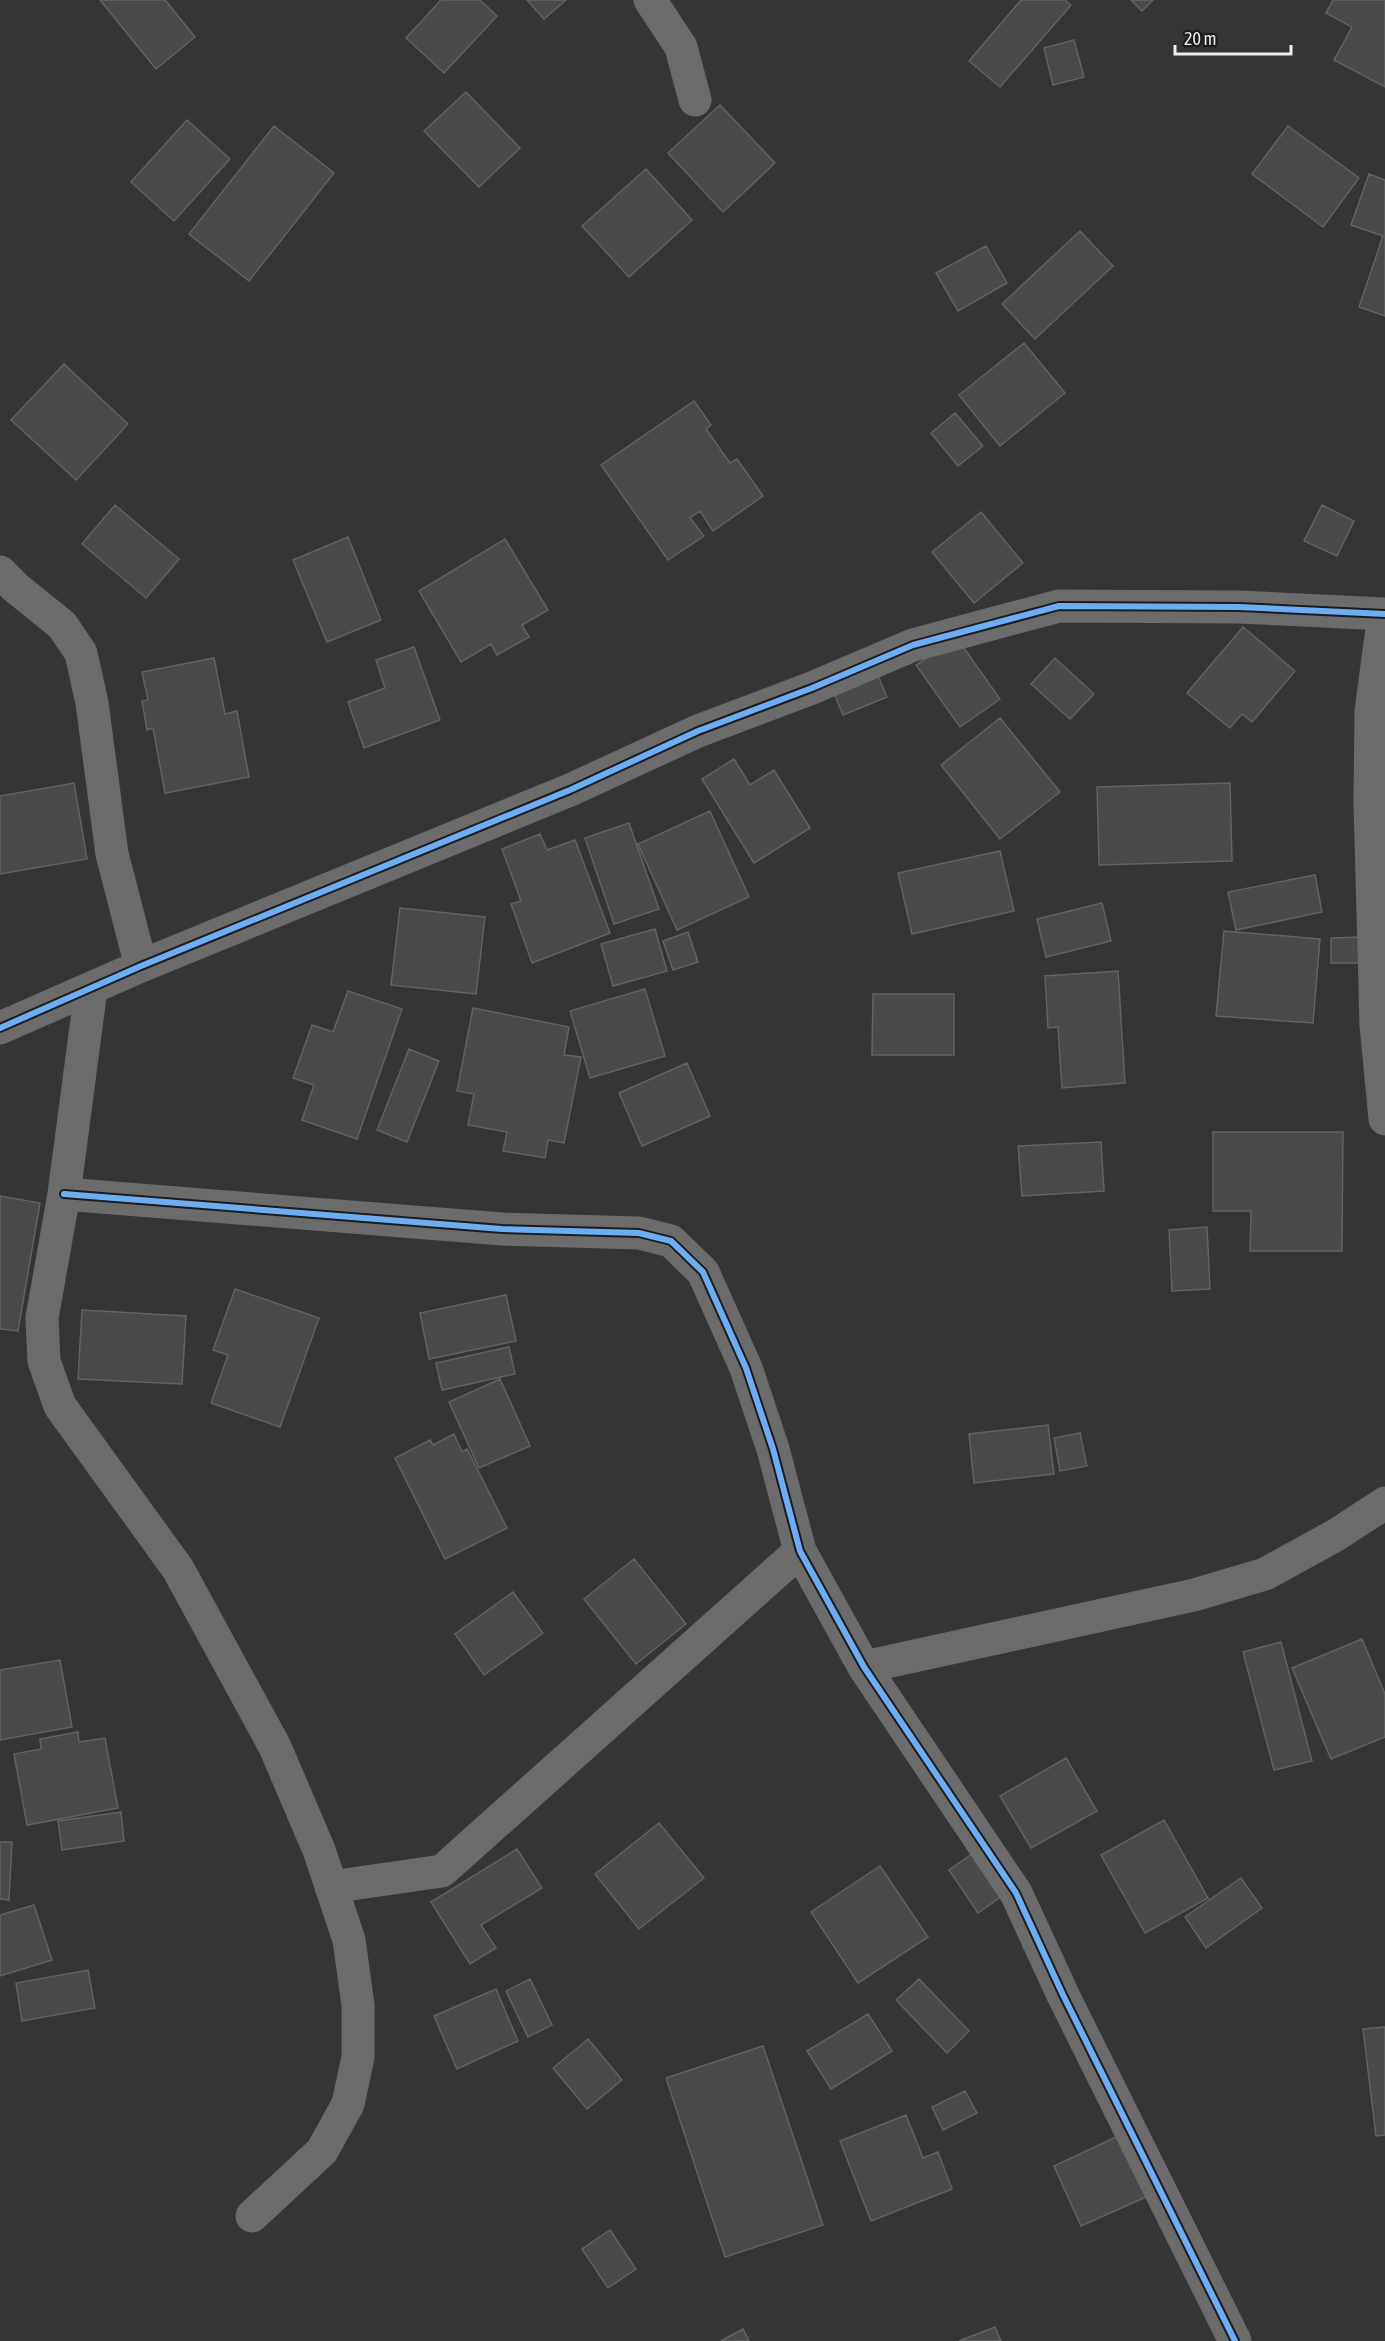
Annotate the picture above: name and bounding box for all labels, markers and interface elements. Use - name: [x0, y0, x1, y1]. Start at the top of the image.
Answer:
- scale bar: [1175, 18, 1290, 56]
- text: 20 m: [1184, 28, 1216, 49]

